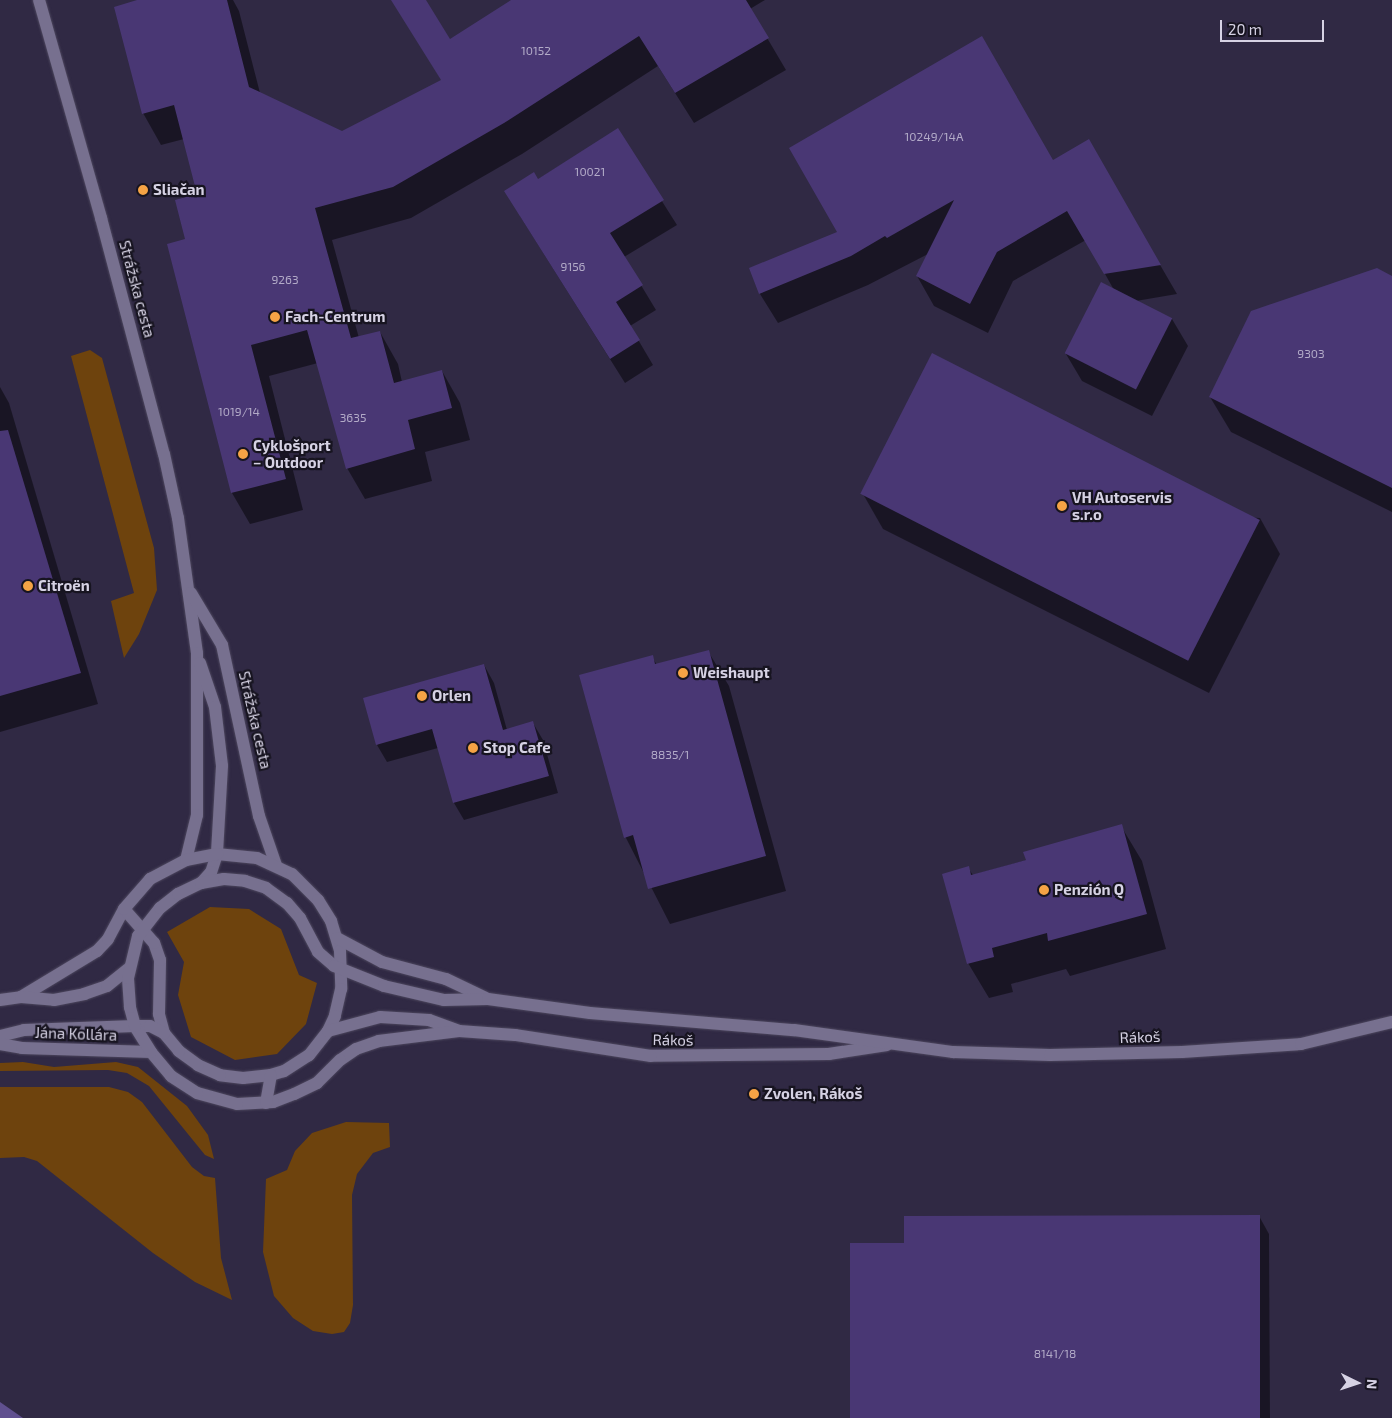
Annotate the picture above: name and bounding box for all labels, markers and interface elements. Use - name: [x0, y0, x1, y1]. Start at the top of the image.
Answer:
- scale bar: [1222, 10, 1326, 42]
- text: 20 m: [1228, 20, 1262, 38]
- house number: 10152: [521, 44, 551, 58]
- house number: 10249/14A: [905, 130, 963, 144]
- house number: 10021: [575, 165, 605, 179]
- place label: Sliačan: [153, 181, 205, 199]
- marker: Sliačan: [137, 184, 149, 196]
- street label: Strážska cesta: [115, 239, 159, 339]
- house number: 9156: [561, 260, 585, 274]
- house number: 9263: [271, 273, 299, 287]
- place label: Fach-Centrum: [285, 308, 385, 326]
- marker: Fach-Centrum: [269, 311, 281, 323]
- house number: 9303: [1297, 347, 1325, 361]
- house number: 1019/14: [218, 405, 260, 419]
- house number: 3635: [340, 411, 366, 425]
- place label: Cyklošport – Outdoor: [253, 436, 331, 471]
- marker: Cyklošport – Outdoor: [237, 448, 249, 460]
- place label: VH Autoservis s.r.o: [1072, 488, 1172, 523]
- marker: VH Autoservis s.r.o: [1056, 500, 1068, 512]
- place label: Citroën: [38, 577, 90, 595]
- marker: Citroën: [22, 580, 34, 592]
- place label: Weishaupt: [693, 664, 770, 682]
- marker: Weishaupt: [677, 667, 689, 679]
- street label: Strážska cesta: [235, 669, 275, 771]
- place label: Orlen: [432, 687, 471, 705]
- marker: Orlen: [416, 690, 428, 702]
- place label: Stop Cafe: [483, 739, 551, 757]
- marker: Stop Cafe: [467, 742, 479, 754]
- house number: 8835/1: [651, 748, 689, 762]
- place label: Penzión Q: [1054, 881, 1124, 899]
- marker: Penzión Q: [1038, 884, 1050, 896]
- street label: Jána Kollára: [35, 1024, 117, 1044]
- street label: Rákoš: [1119, 1027, 1161, 1047]
- street label: Rákoš: [652, 1031, 694, 1049]
- place label: Zvolen, Rákoš: [764, 1085, 862, 1103]
- marker: Zvolen, Rákoš: [748, 1088, 760, 1100]
- house number: 8141/18: [1034, 1347, 1076, 1361]
- north arrow: [1332, 1358, 1382, 1408]
- text: N: [1364, 1378, 1381, 1390]

